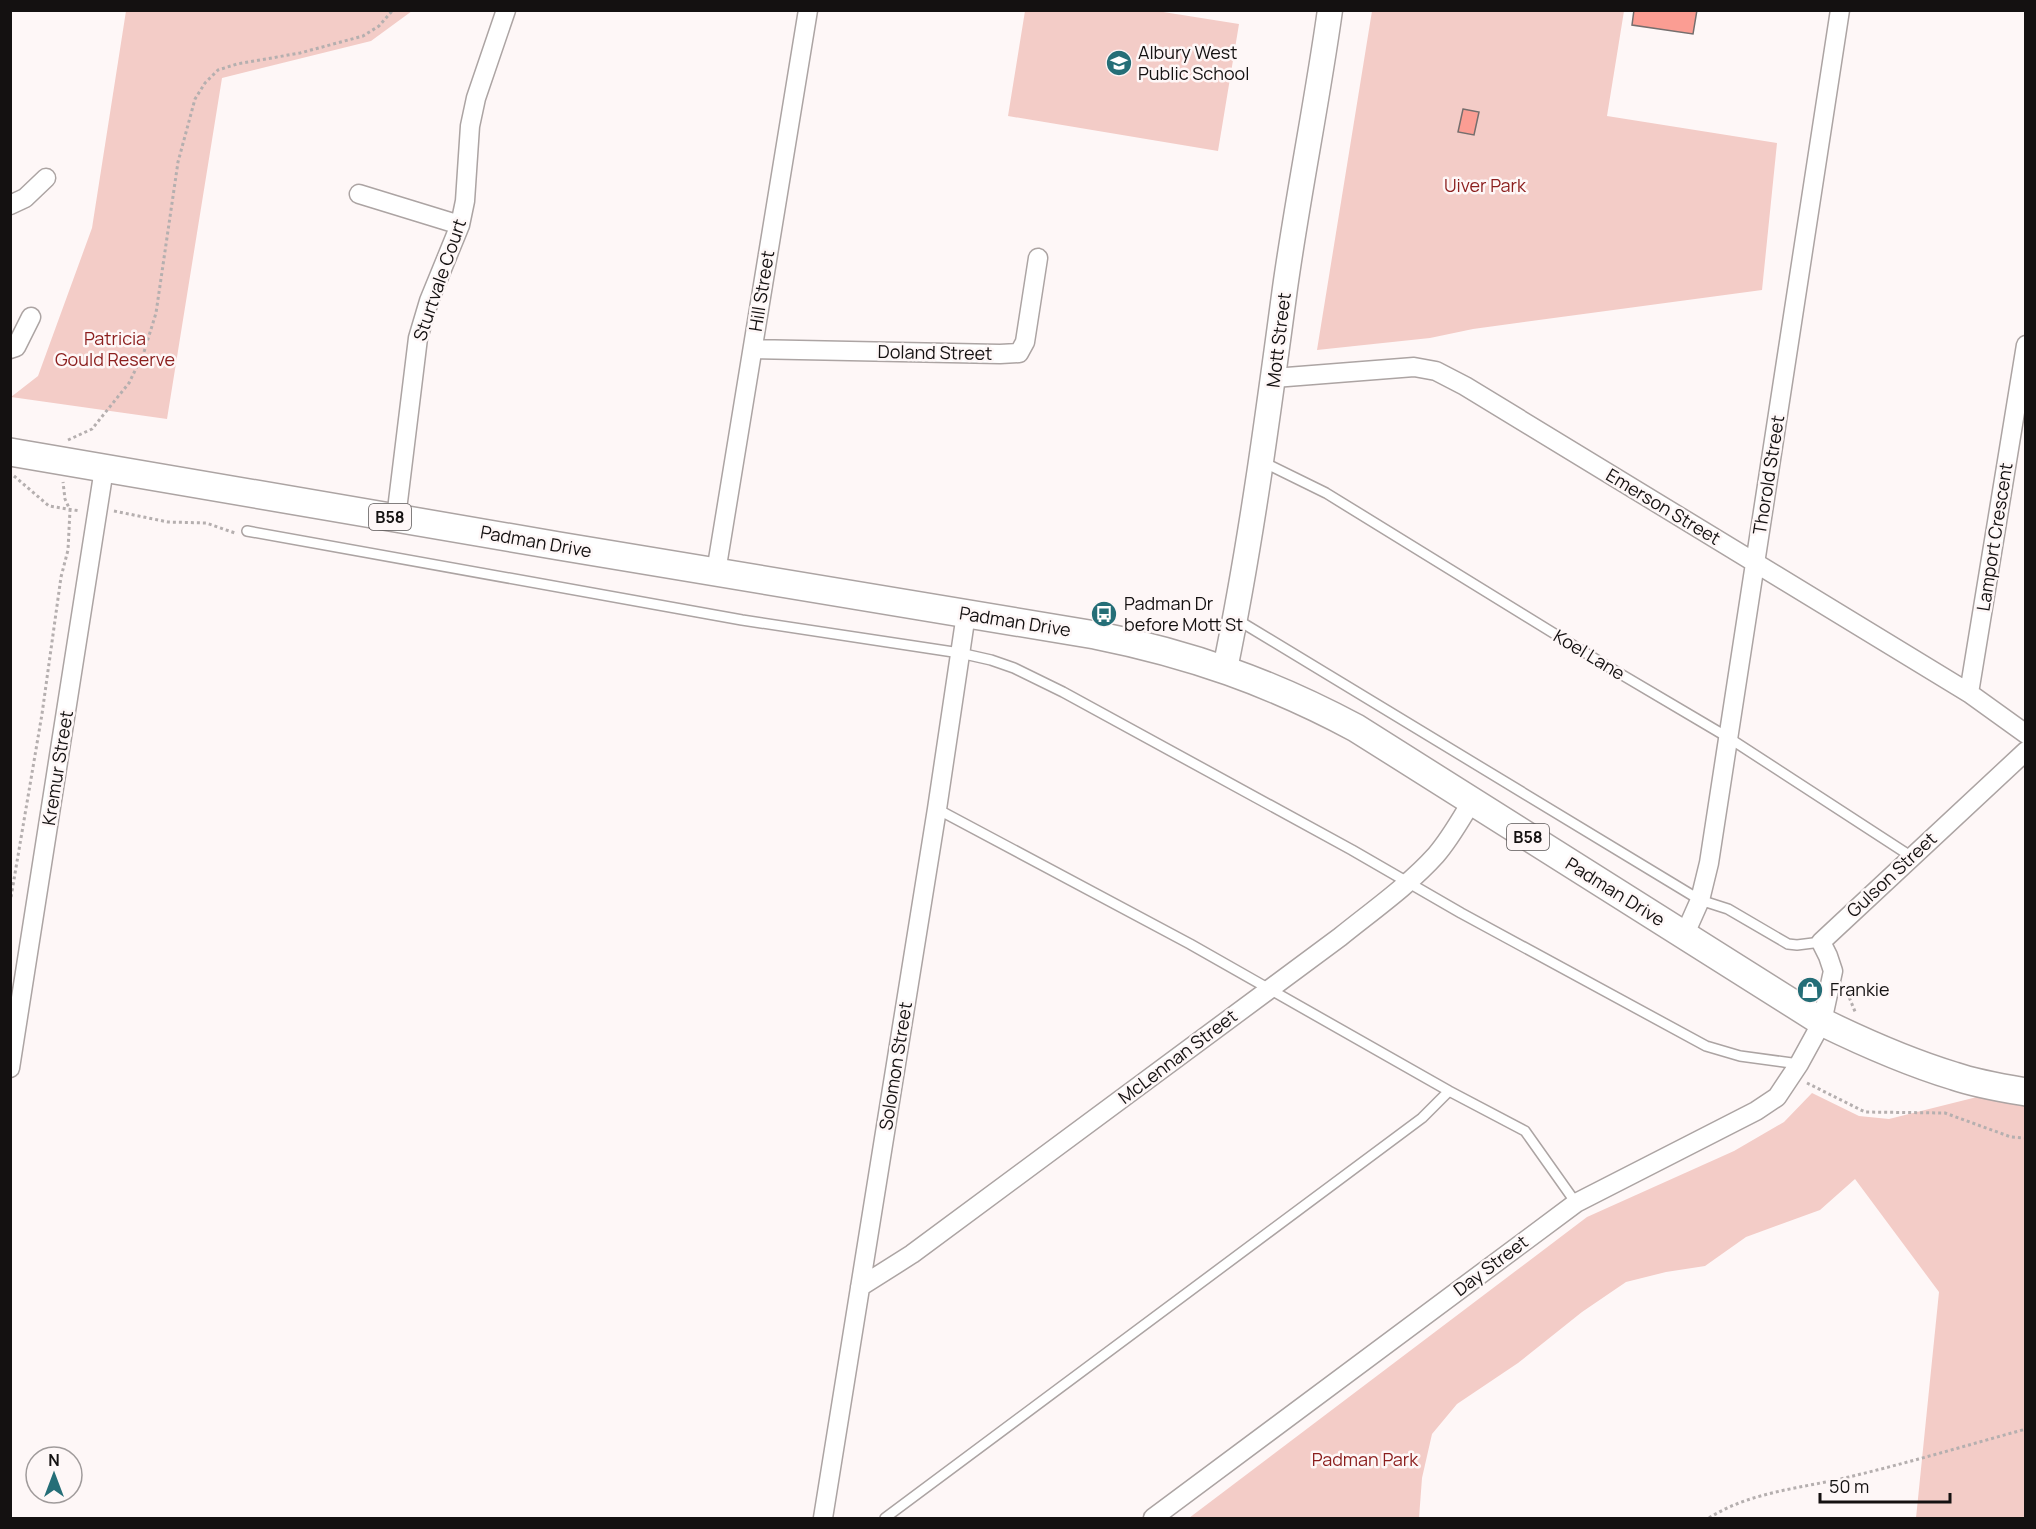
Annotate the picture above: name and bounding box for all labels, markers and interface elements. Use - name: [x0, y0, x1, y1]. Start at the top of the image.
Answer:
- place label: Albury West Public School: [1138, 40, 1249, 85]
- school or university icon: Albury West Public School: [1104, 48, 1134, 78]
- park label: Uiver Park: [1444, 173, 1527, 197]
- street label: Sturtvale Court: [407, 215, 471, 344]
- street label: Hill Street: [743, 249, 779, 333]
- street label: Mott Street: [1260, 291, 1296, 389]
- park label: Patricia Gould Reserve: [55, 326, 175, 371]
- street label: Doland Street: [877, 339, 993, 365]
- street label: Thorold Street: [1747, 414, 1789, 536]
- street label: Lamport Crescent: [1970, 461, 2018, 613]
- street label: Emerson Street: [1602, 463, 1725, 550]
- road number: B58: [369, 504, 411, 530]
- street label: Padman Drive: [479, 519, 594, 563]
- place label: Padman Dr before Mott St: [1124, 591, 1243, 636]
- bus stop icon: Padman Dr before Mott St: [1089, 599, 1119, 629]
- street label: Padman Drive: [958, 600, 1073, 642]
- street label: Koel Lane: [1549, 623, 1630, 685]
- street label: Kremur Street: [36, 709, 78, 827]
- road number: B58: [1507, 824, 1549, 850]
- street label: Gulson Street: [1841, 826, 1941, 922]
- street label: Padman Drive: [1561, 851, 1670, 931]
- shop icon: Frankie: [1795, 975, 1825, 1005]
- place label: Frankie: [1830, 977, 1890, 1001]
- street label: Solomon Street: [873, 1000, 917, 1132]
- street label: McLennan Street: [1113, 1004, 1242, 1109]
- street label: Day Street: [1448, 1229, 1533, 1301]
- north arrow: [24, 1445, 84, 1505]
- park label: Padman Park: [1312, 1447, 1419, 1471]
- text: N: [48, 1449, 60, 1471]
- scale bar: [1820, 1466, 1950, 1504]
- text: 50 m: [1829, 1474, 1869, 1498]

